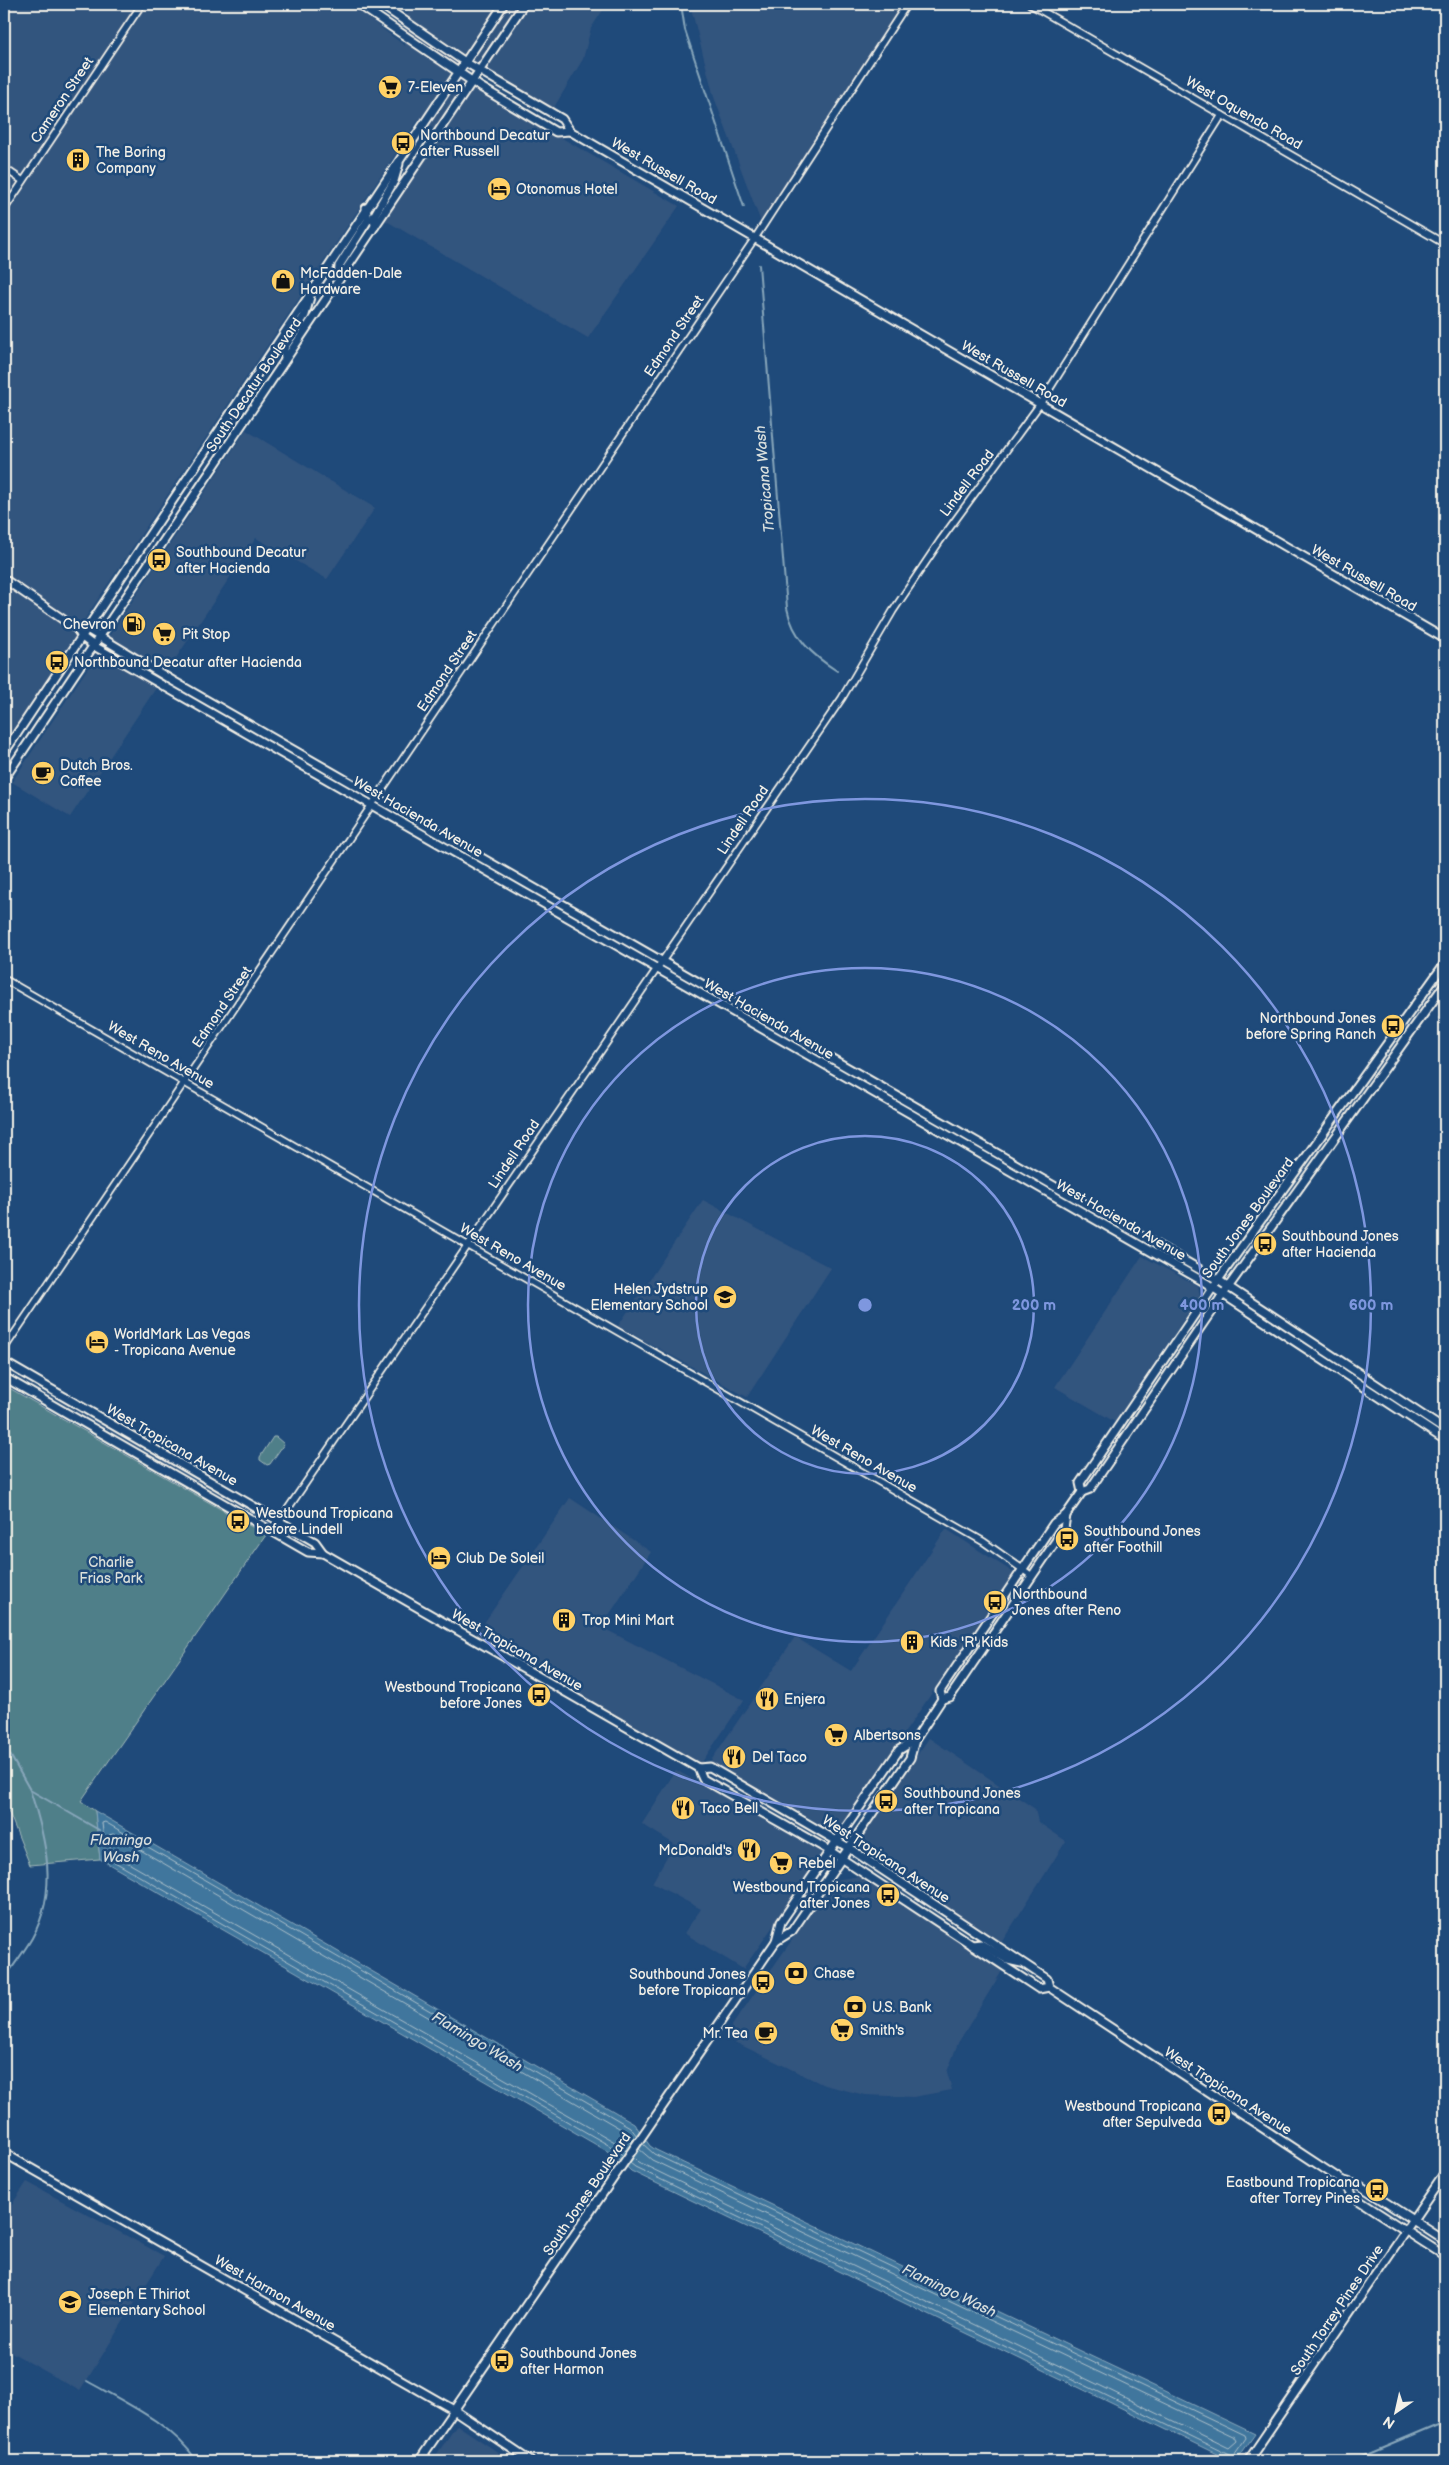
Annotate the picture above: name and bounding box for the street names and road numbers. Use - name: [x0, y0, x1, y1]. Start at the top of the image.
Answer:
- street label: Cameron Street: [27, 53, 97, 146]
- street label: West Oquendo Road: [1183, 73, 1305, 153]
- street label: West Russell Road: [608, 134, 720, 208]
- street label: Edmond Street: [640, 291, 708, 380]
- street label: South Decatur Boulevard: [203, 315, 305, 455]
- street label: West Russell Road: [958, 337, 1070, 411]
- street label: Lindell Road: [936, 446, 998, 520]
- street label: West Russell Road: [1308, 541, 1420, 615]
- street label: Edmond Street: [413, 626, 481, 715]
- street label: West Hacienda Avenue: [350, 773, 486, 861]
- street label: Lindell Road: [714, 782, 772, 858]
- street label: Edmond Street: [188, 962, 256, 1051]
- street label: West Hacienda Avenue: [701, 975, 837, 1063]
- street label: West Reno Avenue: [105, 1018, 217, 1092]
- street label: Lindell Road: [485, 1116, 543, 1192]
- street label: South Jones Boulevard: [1199, 1154, 1297, 1282]
- street label: West Hacienda Avenue: [1053, 1176, 1189, 1264]
- street label: West Reno Avenue: [457, 1220, 569, 1294]
- street label: West Tropicana Avenue: [103, 1400, 241, 1490]
- street label: West Reno Avenue: [808, 1422, 920, 1496]
- street label: West Tropicana Avenue: [448, 1605, 586, 1695]
- street label: West Tropicana Avenue: [819, 1811, 953, 1907]
- street label: West Tropicana Avenue: [1161, 2043, 1295, 2139]
- street label: South Jones Boulevard: [539, 2129, 635, 2259]
- street label: South Torrey Pines Drive: [1287, 2242, 1387, 2378]
- street label: West Harmon Avenue: [212, 2251, 338, 2335]

